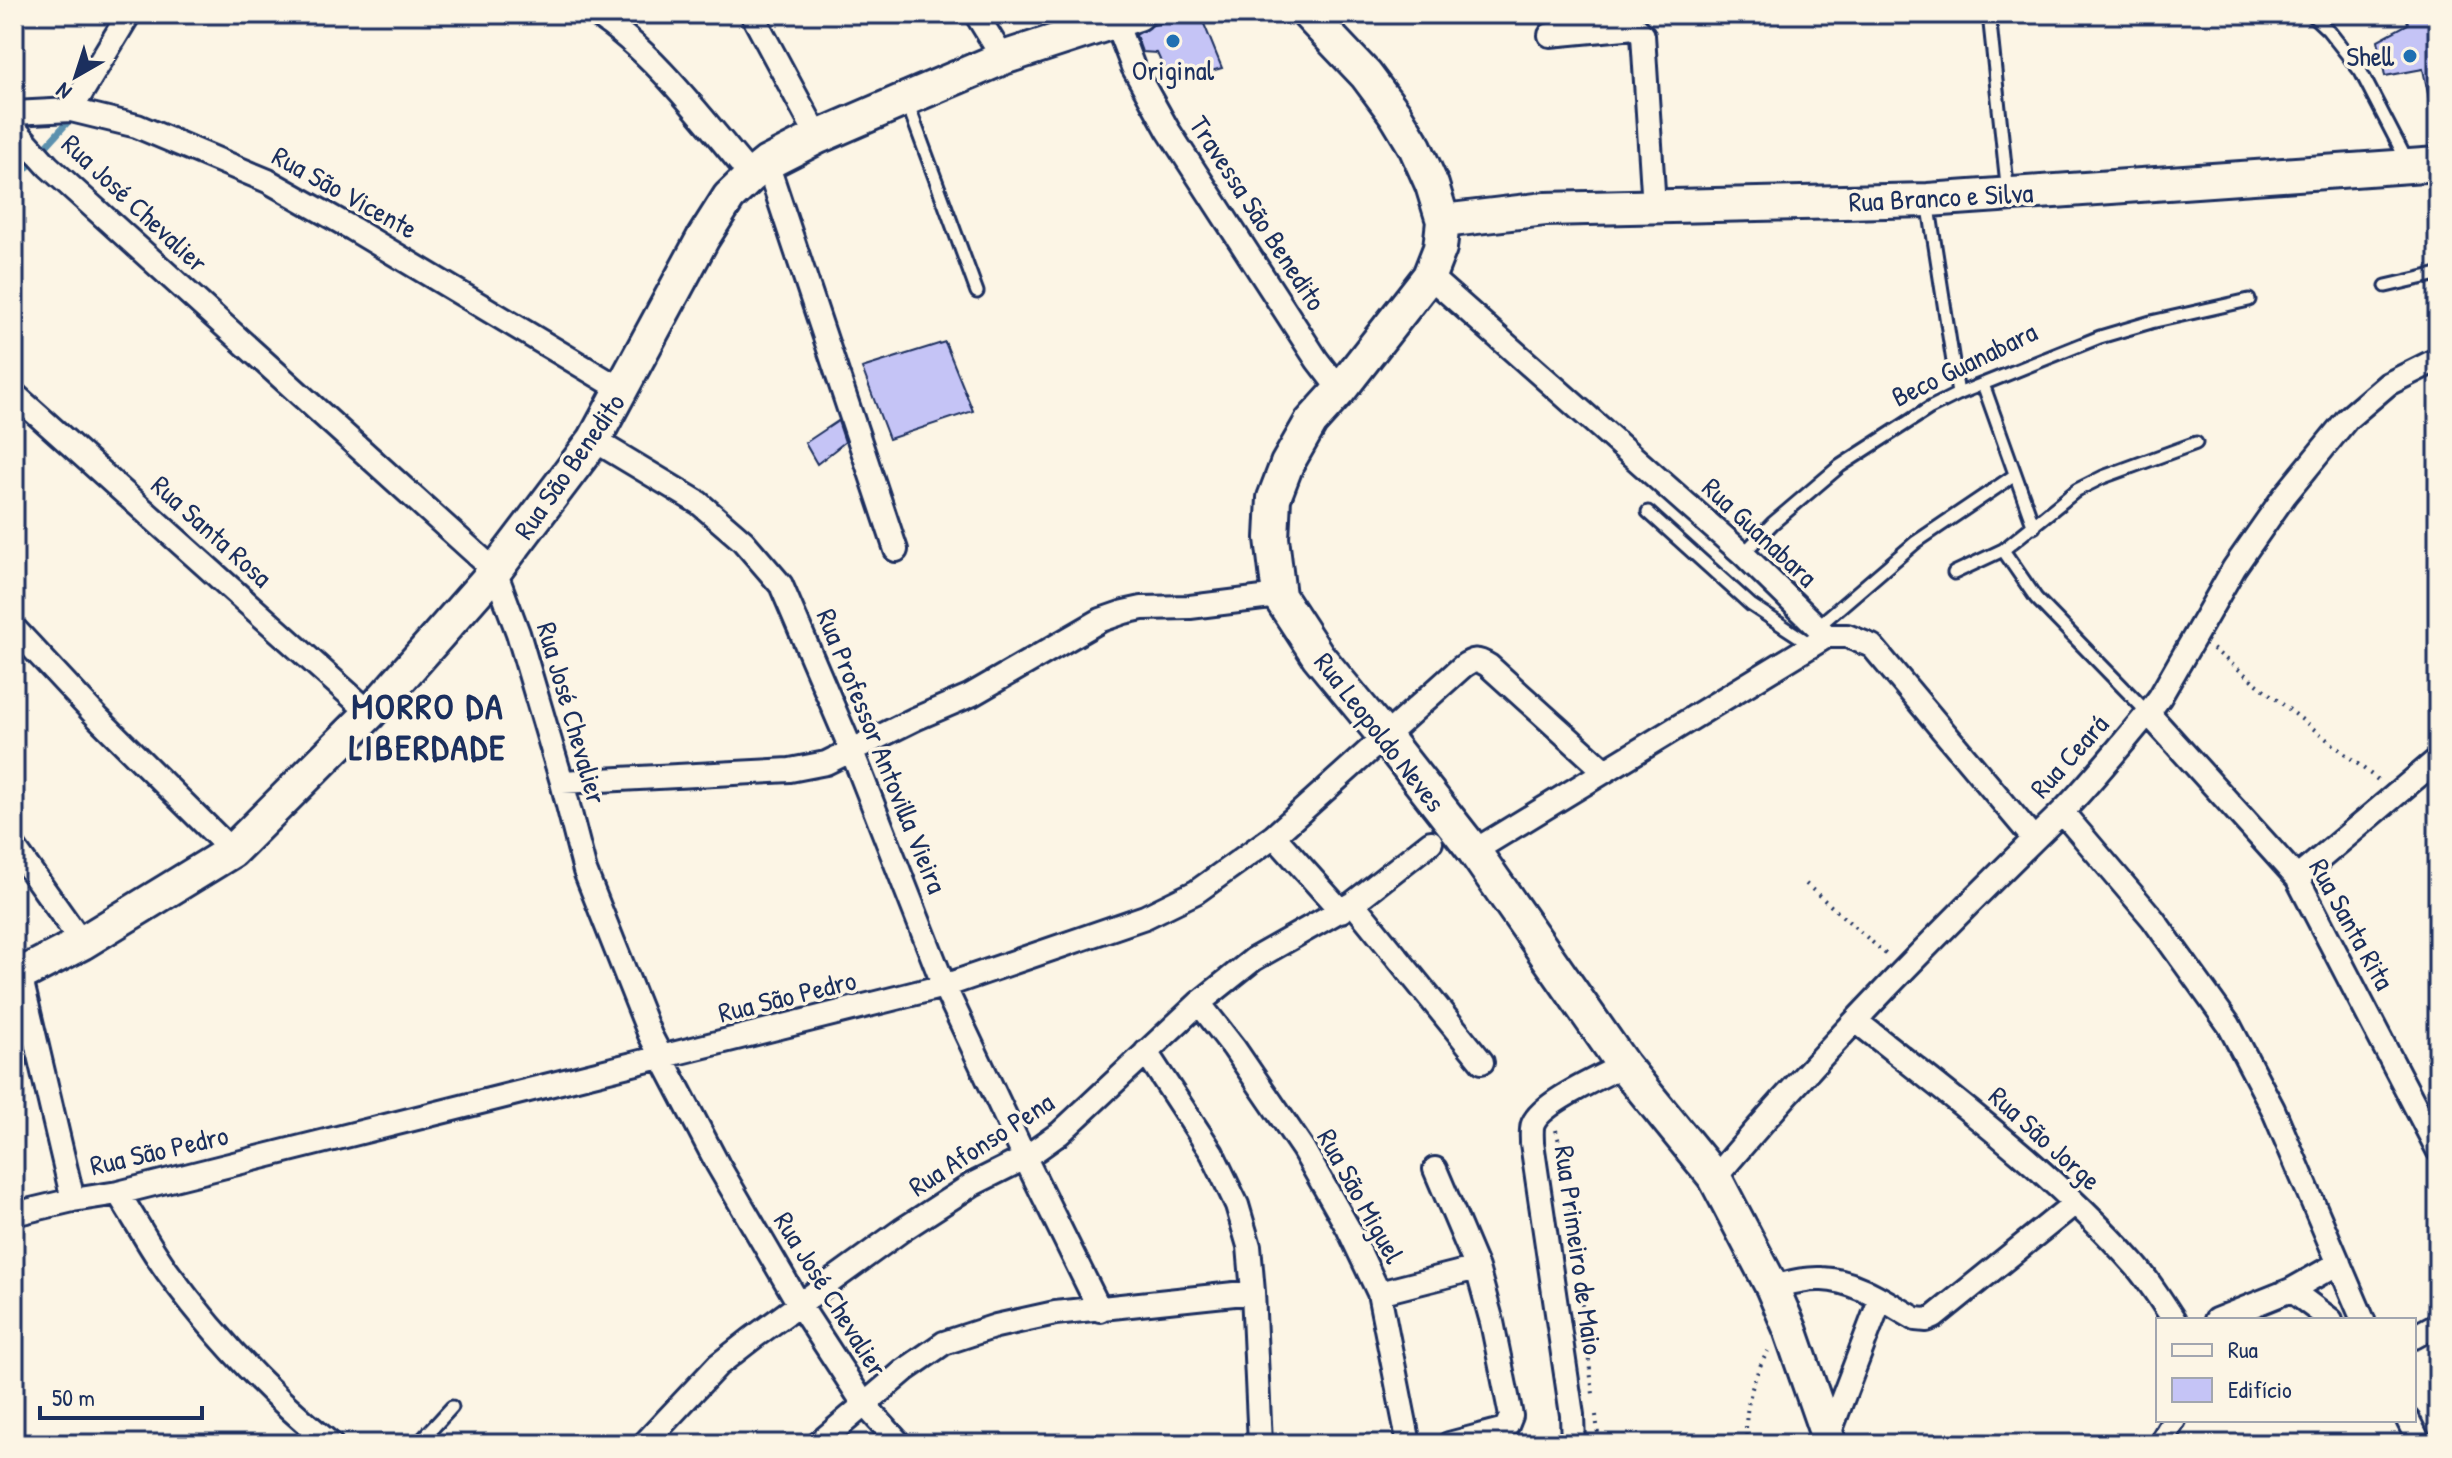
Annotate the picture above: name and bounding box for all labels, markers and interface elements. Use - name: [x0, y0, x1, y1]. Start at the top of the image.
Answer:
- marker: Original: [1164, 32, 1182, 50]
- north arrow: [36, 36, 116, 116]
- place label: Shell: [2346, 37, 2395, 75]
- marker: Shell: [2401, 47, 2419, 65]
- place label: Original: [1132, 51, 1215, 89]
- text: N: [49, 76, 77, 107]
- street label: Travessa São Benedito: [1181, 108, 1335, 318]
- street label: Rua José Chevalier: [54, 125, 217, 281]
- street label: Rua São Vicente: [266, 137, 424, 247]
- street label: Rua Branco e Silva: [1848, 173, 2034, 221]
- street label: Beco Guanabara: [1885, 312, 2043, 416]
- street label: Rua São Benedito: [505, 385, 633, 547]
- street label: Rua Santa Rosa: [143, 466, 281, 596]
- street label: Rua Guanabara: [1694, 469, 1826, 595]
- street label: Rua Professor Antovilla Vieira: [808, 603, 956, 899]
- street label: Rua José Chevalier: [528, 618, 616, 809]
- street label: Rua Leopoldo Neves: [1306, 644, 1454, 820]
- district label: MORRO DA LIBERDADE: [349, 681, 507, 771]
- street label: Rua Ceará: [2021, 706, 2117, 806]
- street label: Rua Santa Rita: [2300, 852, 2404, 996]
- street label: Rua São Pedro: [714, 961, 860, 1031]
- street label: Rua São Jorge: [1981, 1077, 2109, 1199]
- street label: Rua Afonso Pena: [901, 1083, 1061, 1205]
- street label: Rua São Pedro: [86, 1116, 232, 1184]
- street label: Rua São Miguel: [1308, 1122, 1414, 1270]
- street label: Rua Primeiro de Maio: [1546, 1143, 1612, 1357]
- street label: Rua José Chevalier: [765, 1204, 897, 1384]
- legend: [2156, 1318, 2416, 1422]
- text: Rua: [2228, 1333, 2258, 1365]
- scale bar: [40, 1370, 202, 1420]
- text: Edifício: [2228, 1373, 2292, 1405]
- text: 50 m: [52, 1381, 95, 1413]

